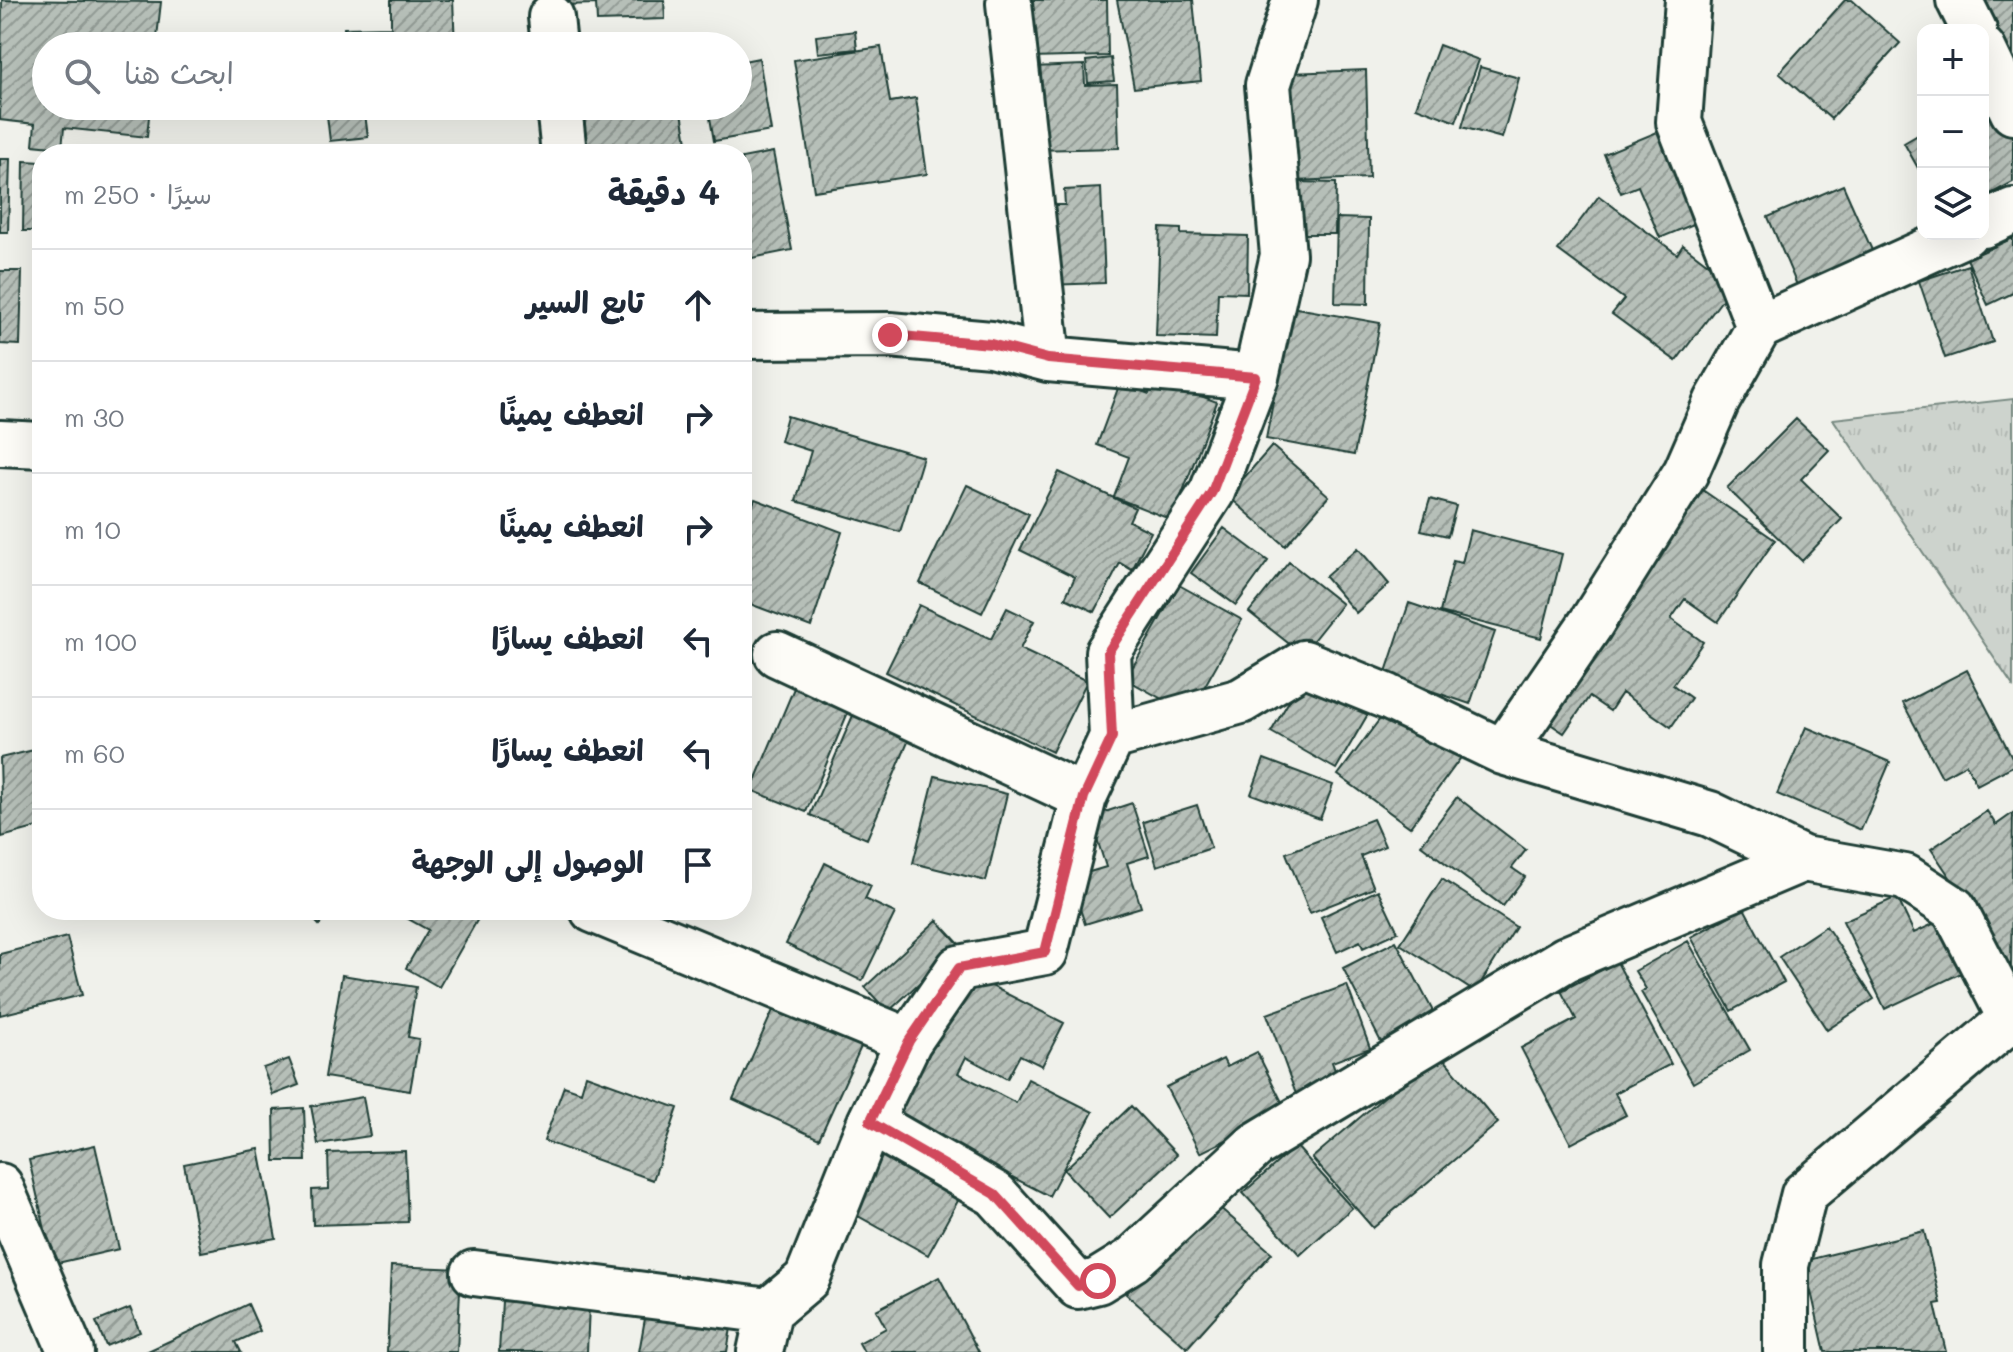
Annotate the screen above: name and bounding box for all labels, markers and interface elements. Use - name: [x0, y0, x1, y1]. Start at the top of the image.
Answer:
- map controls: [1917, 24, 1989, 240]
- button: +: [1917, 24, 1989, 96]
- search box: [32, 32, 752, 120]
- text: ابحث هنا: [124, 52, 234, 92]
- icon: search: [60, 54, 104, 98]
- button: −: [1917, 96, 1989, 168]
- button: layers: [1917, 168, 1989, 240]
- text: 4 دقيقة: [608, 169, 720, 214]
- text: سيرًا · 250 m: [64, 177, 212, 211]
- text: تابع السير: [526, 281, 644, 321]
- icon: ahead: [676, 283, 720, 327]
- text: 50 m: [64, 288, 124, 322]
- route end: [872, 317, 908, 353]
- text: انعطف يمينًا: [499, 393, 644, 433]
- icon: right: [676, 395, 720, 439]
- text: 30 m: [64, 400, 124, 434]
- text: انعطف يمينًا: [499, 505, 644, 545]
- icon: right: [676, 507, 720, 551]
- text: 10 m: [64, 512, 121, 546]
- text: انعطف يسارًا: [491, 617, 644, 657]
- icon: left: [676, 619, 720, 663]
- text: 100 m: [64, 624, 137, 658]
- text: انعطف يسارًا: [491, 729, 644, 769]
- icon: left: [676, 731, 720, 775]
- text: 60 m: [64, 736, 125, 770]
- text: الوصول إلى الوجهة: [411, 841, 644, 881]
- icon: arrive: [676, 843, 720, 887]
- route start: [1080, 1263, 1116, 1299]

